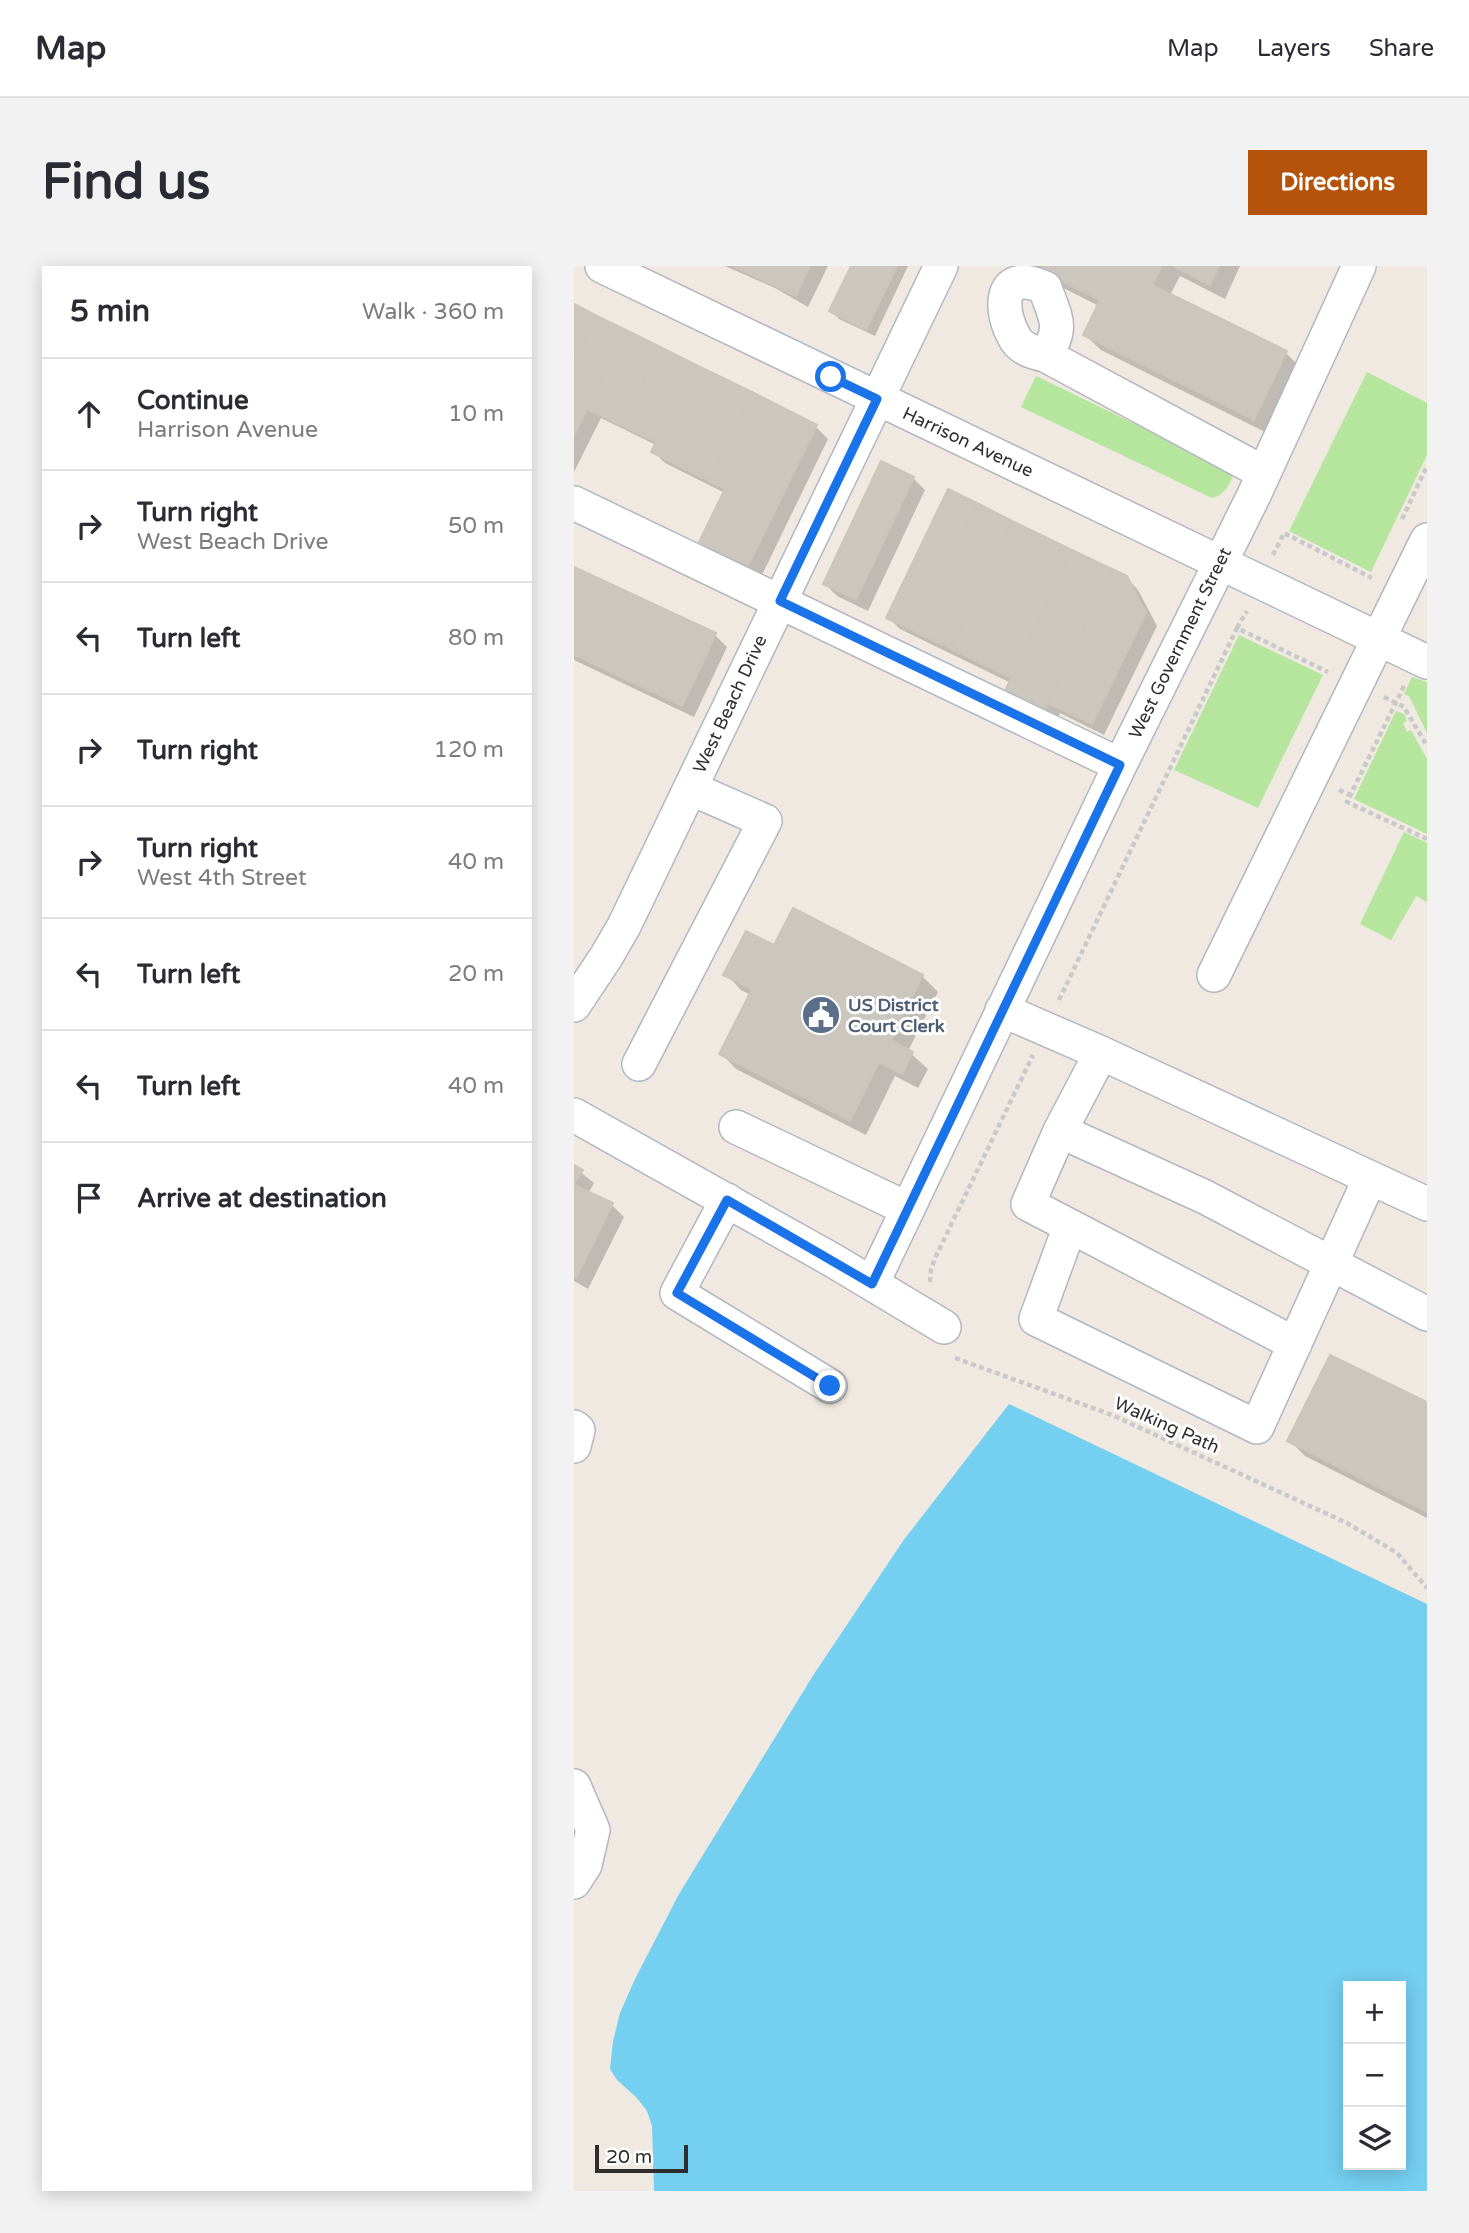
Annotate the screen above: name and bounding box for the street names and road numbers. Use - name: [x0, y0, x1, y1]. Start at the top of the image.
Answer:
- street label: Harrison Avenue: [899, 402, 1037, 482]
- street label: West Government Street: [1124, 544, 1236, 742]
- street label: West Beach Drive: [688, 631, 772, 777]
- street label: Walking Path: [1111, 1392, 1223, 1458]

